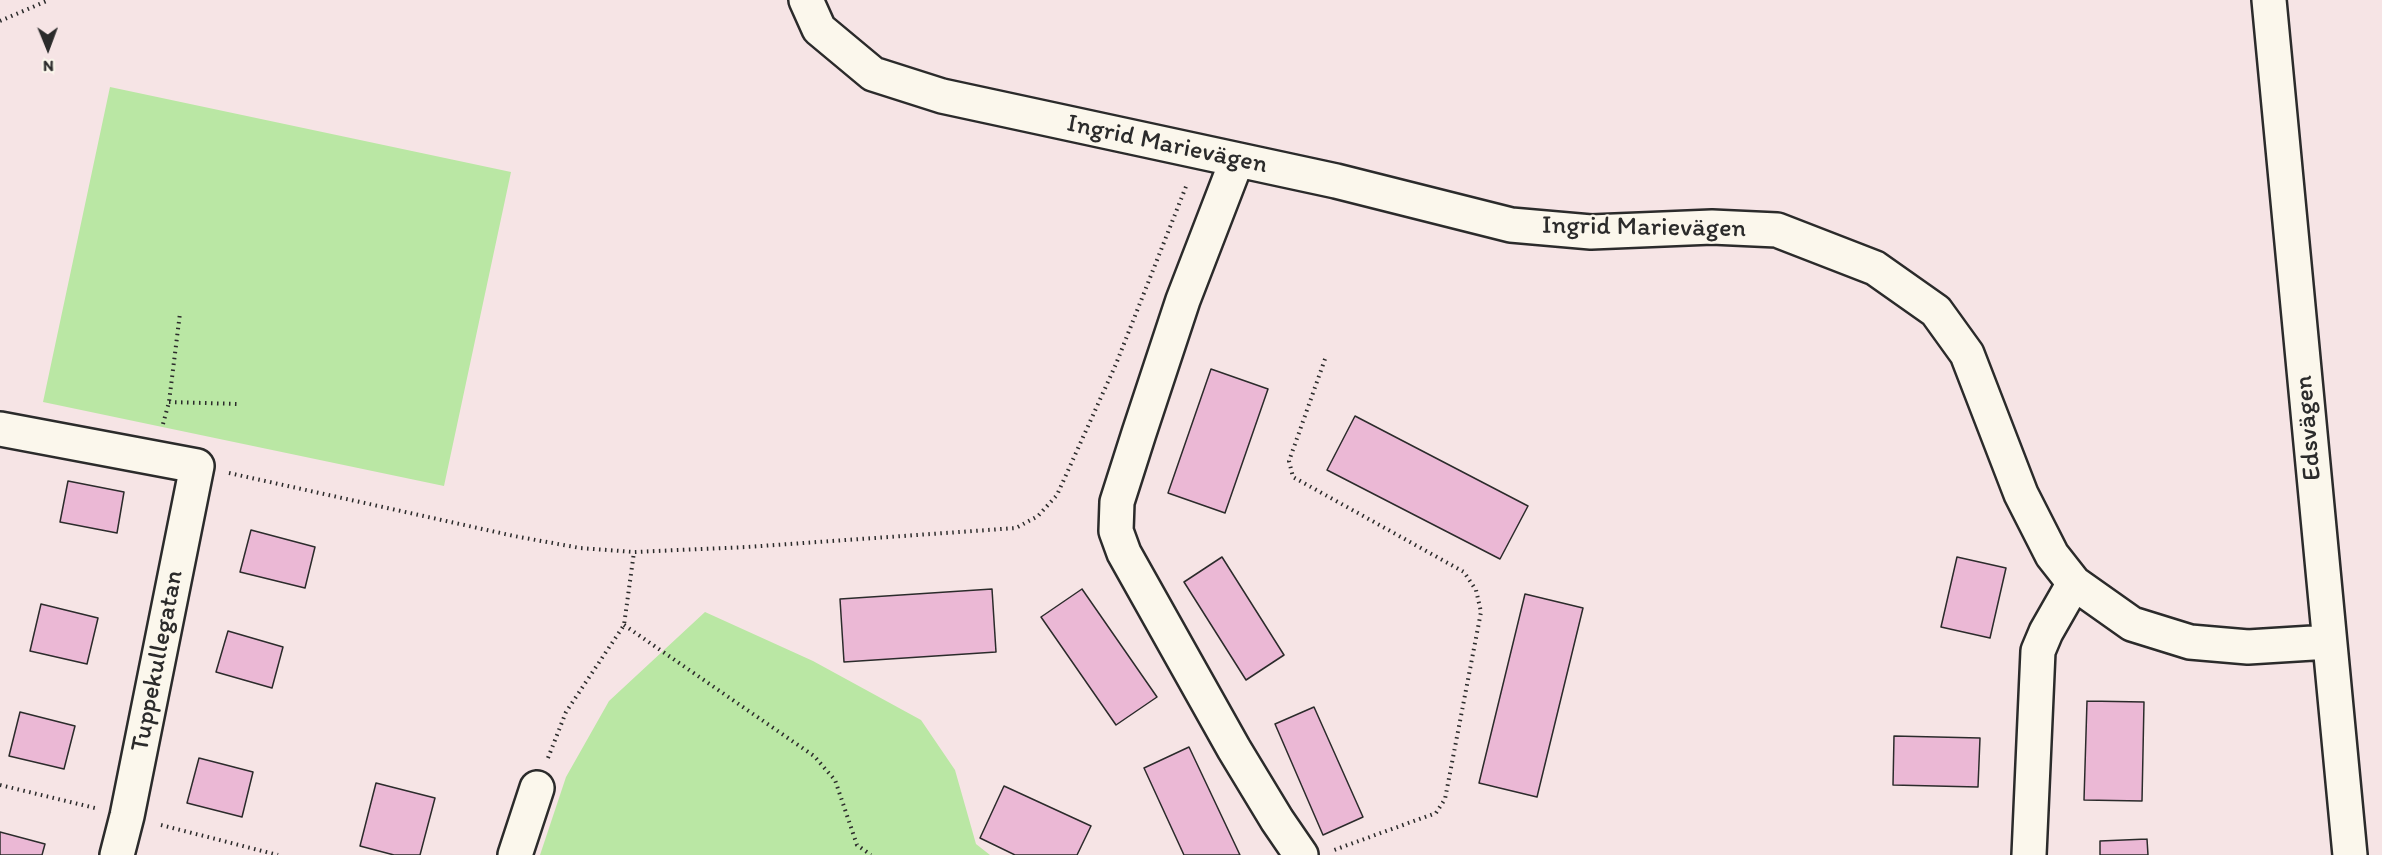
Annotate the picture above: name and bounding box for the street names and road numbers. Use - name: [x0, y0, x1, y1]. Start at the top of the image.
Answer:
- street label: Ingrid Marievägen: [1064, 109, 1270, 181]
- street label: Ingrid Marievägen: [1542, 211, 1746, 245]
- street label: Edsvägen: [2289, 374, 2329, 482]
- street label: Tuppekullegatan: [125, 568, 191, 754]

